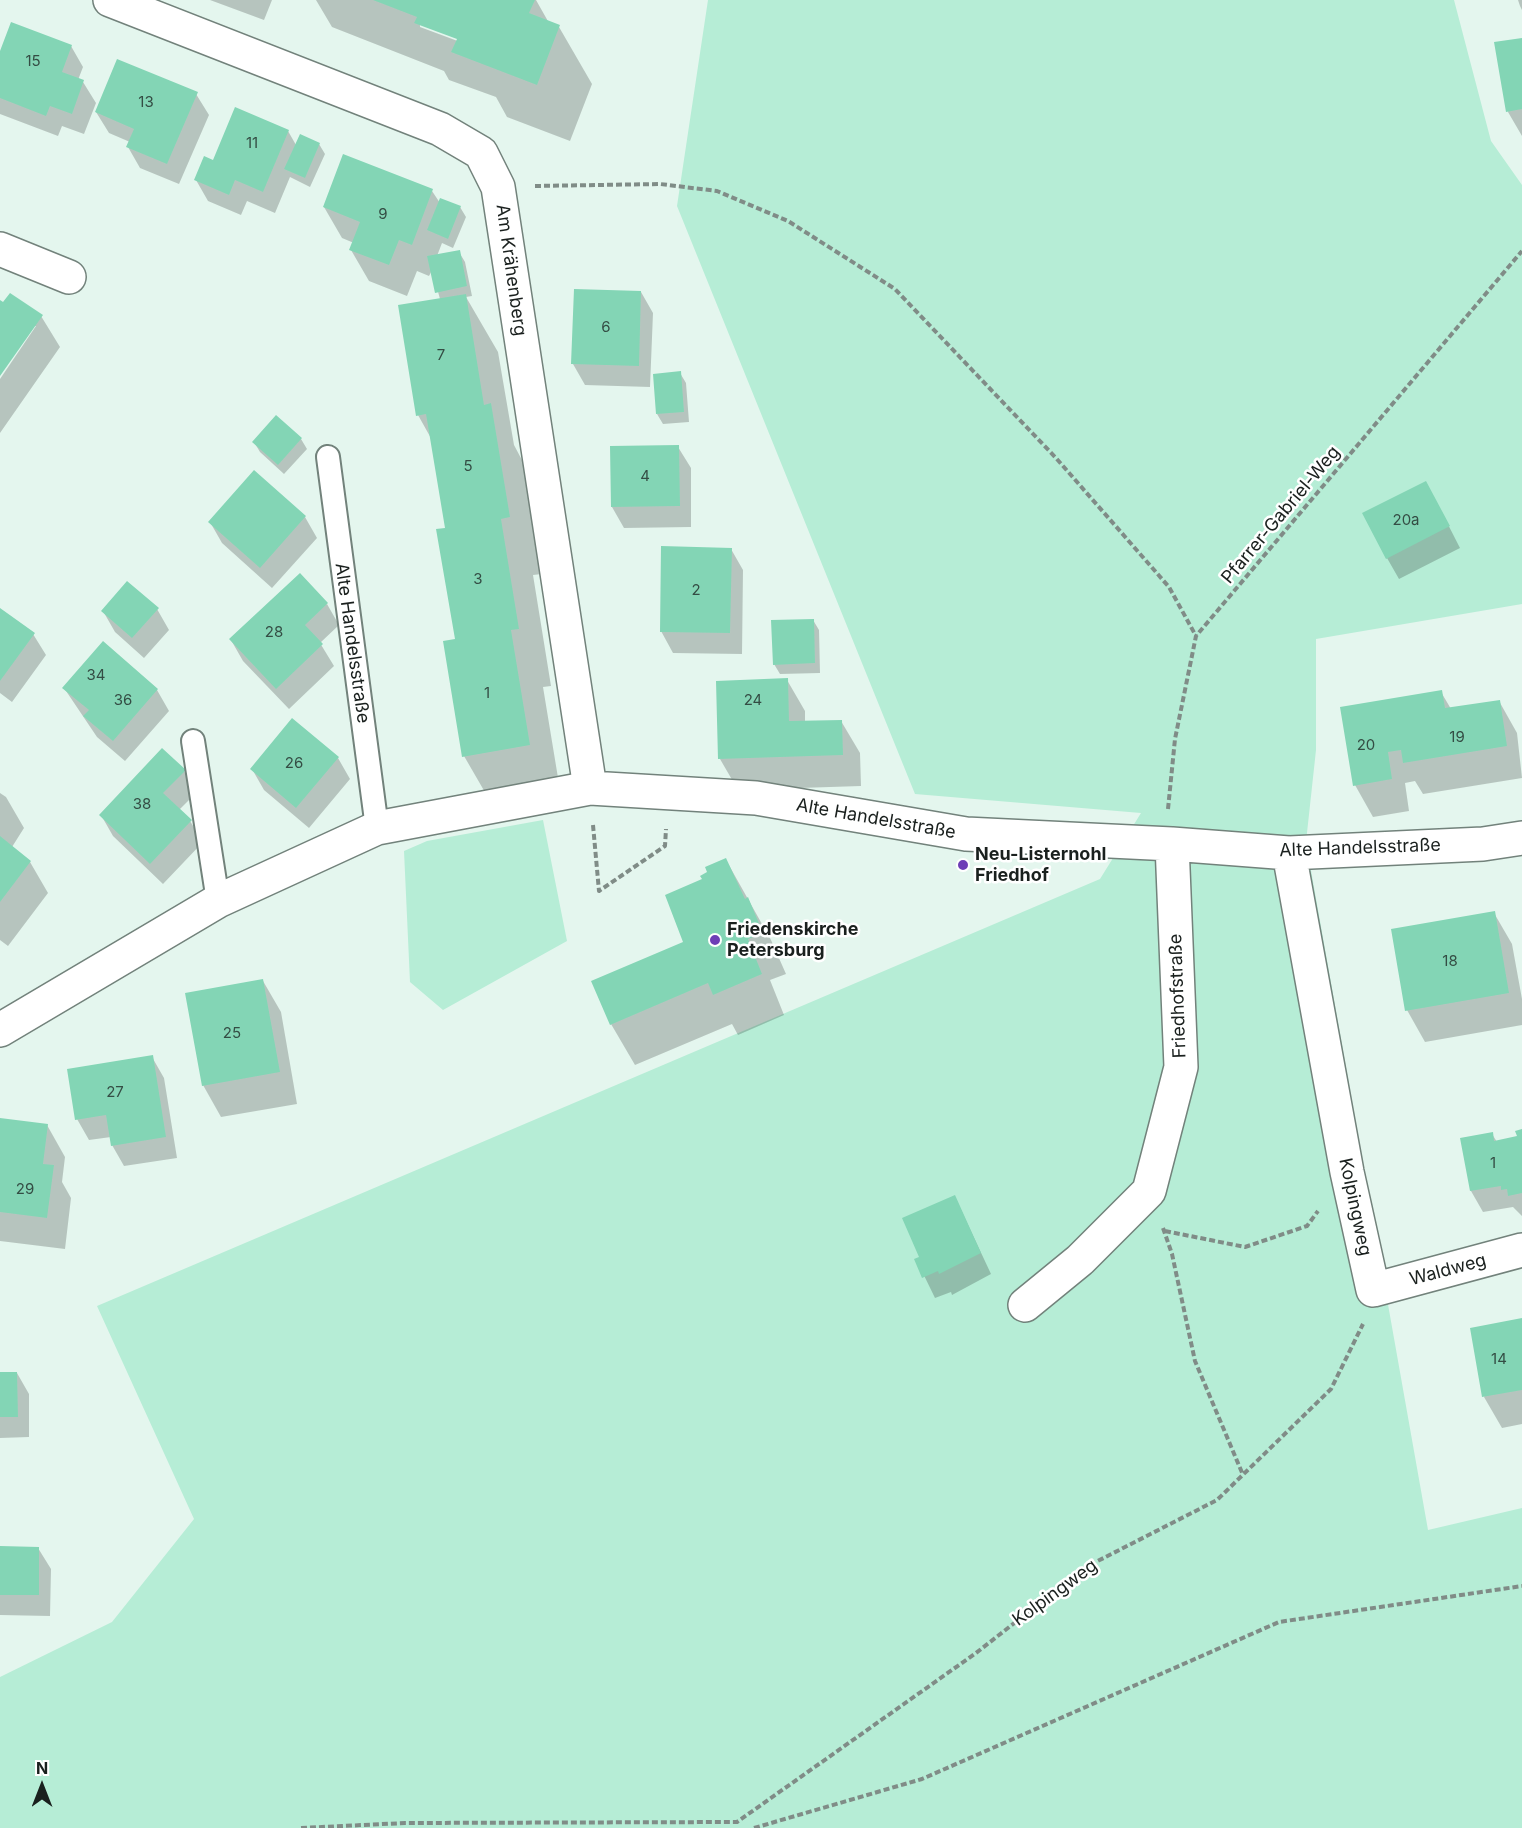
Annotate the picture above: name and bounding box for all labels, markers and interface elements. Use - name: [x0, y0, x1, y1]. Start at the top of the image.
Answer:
- house number: 15: [25, 52, 41, 70]
- house number: 13: [138, 93, 154, 111]
- house number: 11: [246, 134, 258, 152]
- street label: Am Krähenberg: [491, 203, 531, 337]
- house number: 9: [378, 205, 388, 223]
- house number: 6: [601, 318, 611, 336]
- house number: 7: [437, 346, 445, 364]
- street label: Pfarrer-Gabriel-Weg: [1217, 442, 1345, 588]
- house number: 5: [463, 457, 473, 475]
- house number: 4: [640, 467, 650, 485]
- house number: 20a: [1392, 511, 1420, 529]
- street label: Alte Handelsstraße: [330, 561, 374, 725]
- house number: 3: [473, 570, 483, 588]
- house number: 2: [691, 581, 701, 599]
- house number: 28: [265, 623, 283, 641]
- house number: 34: [87, 666, 105, 684]
- house number: 1: [484, 684, 490, 702]
- house number: 36: [114, 691, 132, 709]
- house number: 24: [744, 691, 762, 709]
- house number: 19: [1449, 728, 1465, 746]
- house number: 20: [1357, 736, 1375, 754]
- house number: 26: [285, 754, 303, 772]
- street label: Alte Handelsstraße: [795, 794, 957, 844]
- house number: 38: [133, 795, 151, 813]
- street label: Alte Handelsstraße: [1279, 834, 1441, 862]
- place label: Neu-Listernohl Friedhof: [975, 844, 1106, 886]
- marker: Neu-Listernohl Friedhof: [956, 858, 970, 872]
- place label: Friedenskirche Petersburg: [727, 919, 858, 962]
- marker: Friedenskirche Petersburg: [708, 933, 722, 947]
- street label: Friedhofstraße: [1165, 933, 1191, 1059]
- house number: 18: [1442, 952, 1458, 970]
- house number: 25: [223, 1024, 241, 1042]
- house number: 27: [106, 1083, 124, 1101]
- house number: 1: [1490, 1154, 1496, 1172]
- street label: Kolpingweg: [1334, 1156, 1376, 1258]
- house number: 29: [16, 1180, 34, 1198]
- street label: Waldweg: [1407, 1249, 1489, 1291]
- house number: 14: [1491, 1350, 1507, 1368]
- street label: Kolpingweg: [1008, 1555, 1102, 1631]
- north arrow: [12, 1756, 72, 1816]
- text: N: [36, 1758, 48, 1778]

